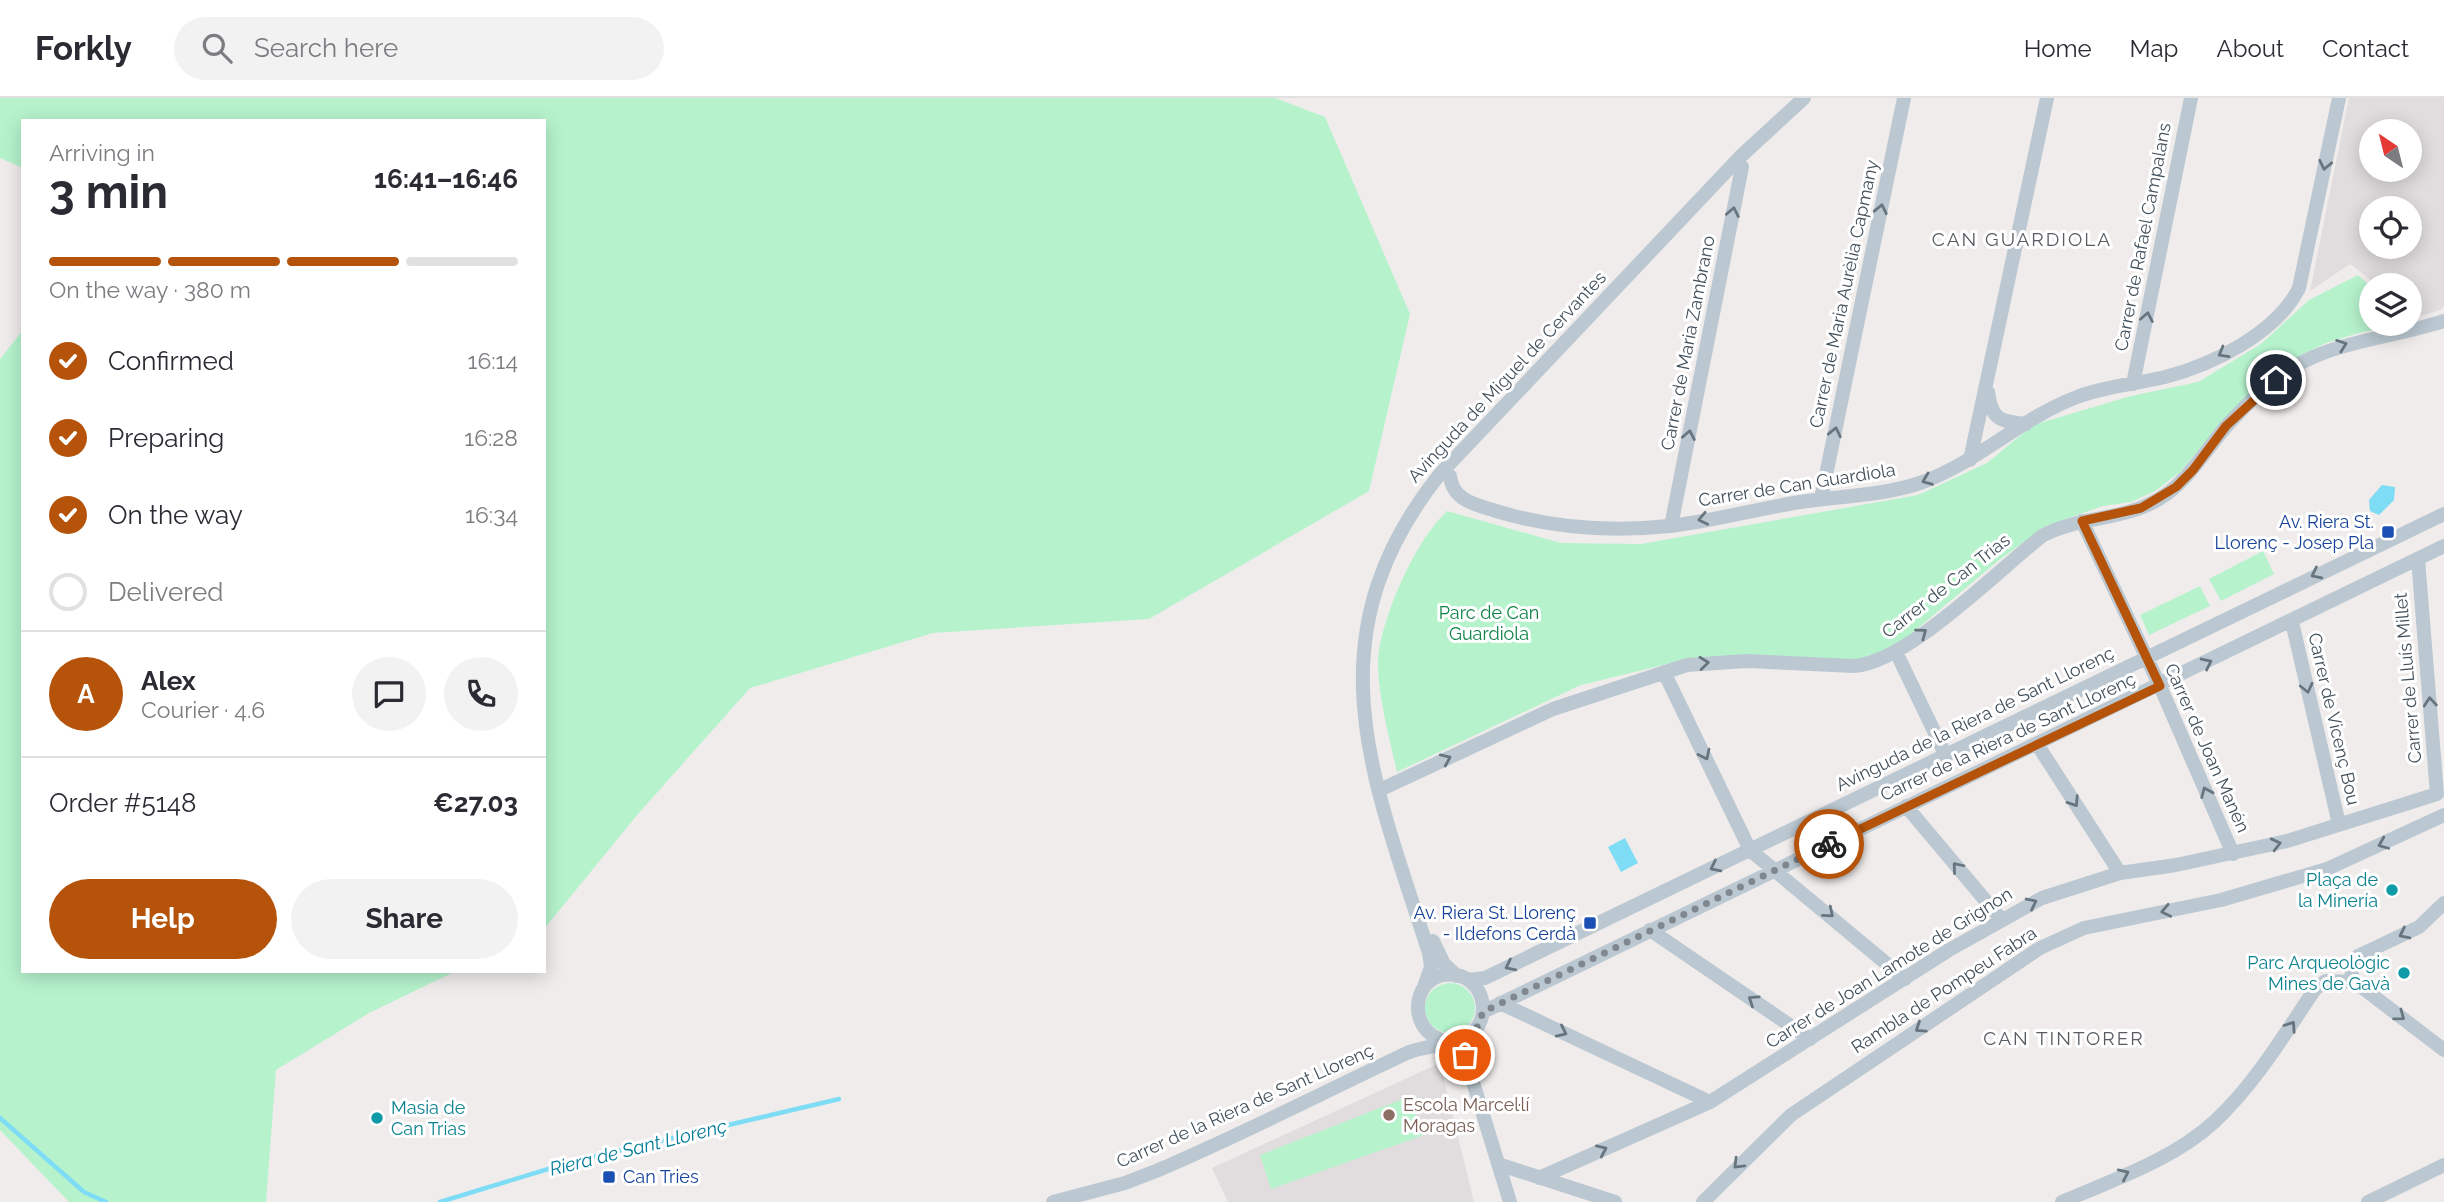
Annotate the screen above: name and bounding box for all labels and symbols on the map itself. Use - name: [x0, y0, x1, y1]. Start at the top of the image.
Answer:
- north arrow: [2359, 119, 2422, 182]
- street label: Carrer de Rafael Campalans: [2110, 121, 2175, 353]
- street label: Carrer de Maria Aurèlia Capmany: [1805, 158, 1882, 430]
- one-way arrow: [2318, 159, 2333, 171]
- one-way arrow: [1872, 203, 1887, 215]
- one-way arrow: [1725, 206, 1740, 218]
- district label: CAN GUARDIOLA: [1932, 228, 2112, 250]
- street label: Carrer de Maria Zambrano: [1656, 234, 1719, 452]
- street label: Avinguda de Miguel de Cervantes: [1403, 267, 1610, 486]
- one-way arrow: [2138, 311, 2153, 323]
- one-way arrow: [2336, 339, 2348, 353]
- one-way arrow: [2218, 345, 2230, 358]
- pin: [2246, 350, 2306, 410]
- one-way arrow: [1827, 426, 1842, 438]
- one-way arrow: [1680, 429, 1695, 441]
- street label: Carrer de Can Guardiola: [1697, 459, 1897, 510]
- one-way arrow: [1921, 471, 1933, 485]
- one-way arrow: [1697, 511, 1709, 526]
- place label: Av. Riera St. Llorenç - Josep Pla: [2215, 511, 2374, 553]
- marker: Av. Riera St. Llorenç - Josep Pla: [2380, 524, 2396, 540]
- street label: Carrer de Can Trias: [1877, 529, 2014, 642]
- one-way arrow: [2311, 566, 2323, 580]
- street label: Carrer de Lluís Millet: [2390, 592, 2425, 764]
- park label: Parc de Can Guardiola: [1439, 602, 1539, 644]
- one-way arrow: [1914, 629, 1927, 642]
- street label: Carrer de Vicenç Bou: [2304, 631, 2365, 807]
- street label: Avinguda de la Riera de Sant Llorenç: [1832, 642, 2117, 795]
- one-way arrow: [1699, 656, 1710, 671]
- one-way arrow: [2200, 658, 2212, 672]
- street label: Carrer de Joan Manén: [2161, 660, 2254, 835]
- street label: Carrer de la Riera de Sant Llorenç: [1877, 668, 2139, 805]
- one-way arrow: [2299, 682, 2314, 694]
- one-way arrow: [2423, 696, 2438, 707]
- one-way arrow: [1696, 748, 1710, 760]
- one-way arrow: [1439, 753, 1451, 767]
- one-way arrow: [2200, 786, 2214, 799]
- one-way arrow: [2066, 794, 2079, 807]
- courier: [1794, 809, 1864, 879]
- one-way arrow: [2378, 836, 2390, 850]
- one-way arrow: [2270, 838, 2282, 852]
- one-way arrow: [1710, 859, 1722, 873]
- one-way arrow: [1953, 862, 1965, 875]
- place label: Plaça de la Minería: [2298, 869, 2378, 911]
- marker: Plaça de la Minería: [2384, 882, 2400, 898]
- street label: Carrer de Joan Lamote de Grignon: [1762, 883, 2016, 1052]
- one-way arrow: [2025, 898, 2037, 912]
- place label: Av. Riera St. Llorenç - Ildefons Cerdà: [1413, 902, 1576, 944]
- one-way arrow: [2160, 903, 2172, 918]
- one-way arrow: [1820, 905, 1833, 917]
- marker: Av. Riera St. Llorenç - Ildefons Cerdà: [1582, 915, 1598, 931]
- street label: Rambla de Pompeu Fabra: [1847, 922, 2040, 1057]
- one-way arrow: [2399, 926, 2411, 940]
- place label: Parc Arqueològic Mines de Gavà: [2247, 952, 2390, 994]
- one-way arrow: [1505, 958, 1517, 972]
- marker: Parc Arqueològic Mines de Gavà: [2396, 965, 2412, 981]
- one-way arrow: [1748, 995, 1761, 1008]
- one-way arrow: [2392, 1008, 2404, 1021]
- one-way arrow: [1915, 1020, 1928, 1032]
- one-way arrow: [2282, 1020, 2295, 1033]
- one-way arrow: [1555, 1024, 1567, 1038]
- pin: [1435, 1025, 1495, 1085]
- district label: CAN TINTORER: [1983, 1027, 2145, 1049]
- street label: Carrer de la Riera de Sant Llorenç: [1113, 1039, 1377, 1172]
- place label: Escola Marcel·lí Moragas: [1403, 1094, 1529, 1136]
- place label: Masia de Can Trias: [391, 1097, 466, 1139]
- marker: Escola Marcel·lí Moragas: [1381, 1107, 1397, 1123]
- marker: Masia de Can Trias: [369, 1110, 385, 1126]
- water label: Riera de Sant Llorenç: [547, 1114, 729, 1180]
- one-way arrow: [1594, 1144, 1607, 1158]
- one-way arrow: [1734, 1156, 1747, 1169]
- place label: Can Tries: [623, 1166, 699, 1187]
- one-way arrow: [2117, 1168, 2129, 1182]
- marker: Can Tries: [601, 1169, 617, 1185]

